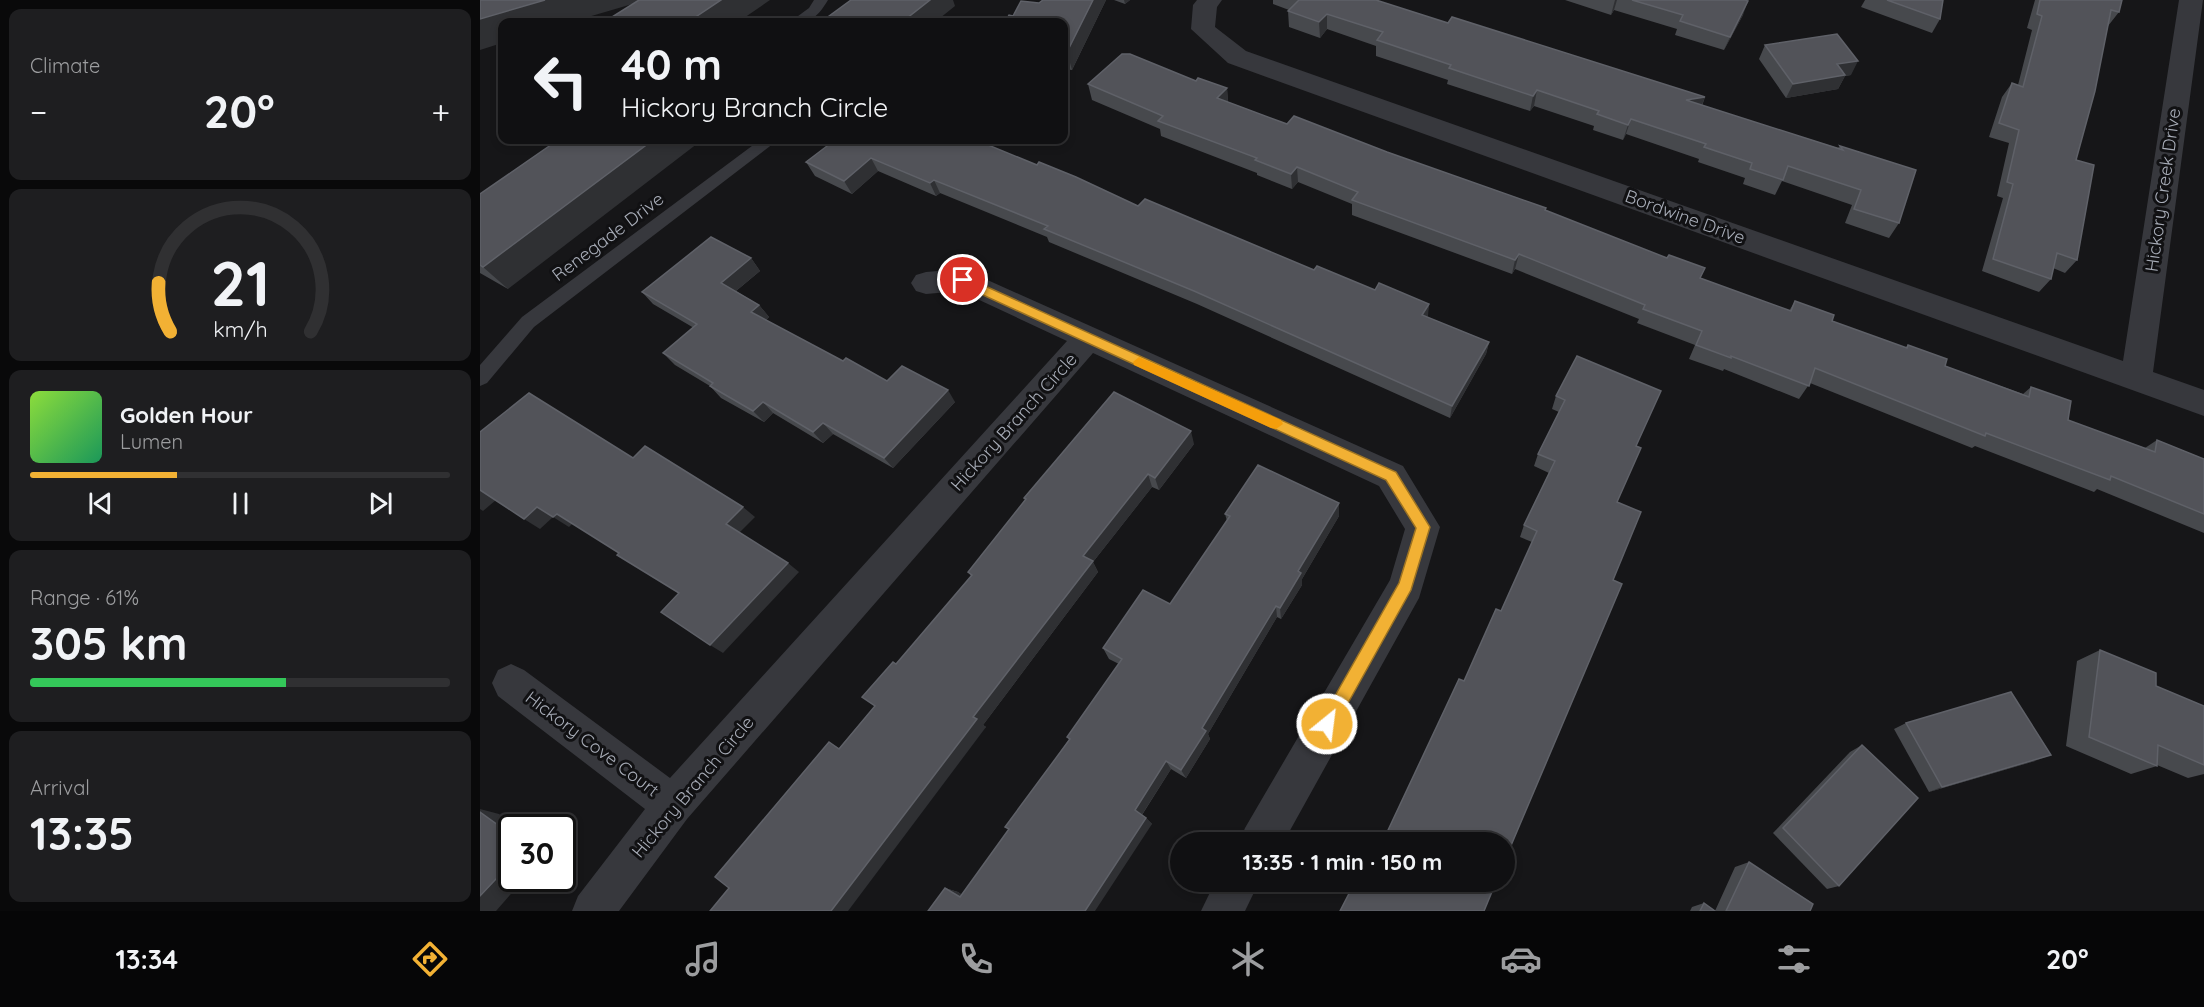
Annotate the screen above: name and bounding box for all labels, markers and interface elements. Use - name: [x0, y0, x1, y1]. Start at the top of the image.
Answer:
- text: 40 m: [621, 38, 722, 91]
- icon: left: [522, 42, 600, 120]
- text: Climate: [30, 53, 100, 78]
- text: 20°: [204, 83, 275, 139]
- text: Hickory Branch Circle: [621, 90, 888, 124]
- text: −: [30, 91, 47, 132]
- text: +: [431, 91, 450, 132]
- street label: Hickory Creek Drive: [2140, 107, 2185, 273]
- street label: Bordwine Drive: [1622, 184, 1748, 249]
- street label: Renegade Drive: [547, 187, 668, 286]
- text: 21: [210, 244, 270, 322]
- pin: [937, 254, 988, 305]
- icon: arrive: [946, 263, 979, 296]
- text: km/h: [213, 317, 267, 343]
- street label: Hickory Branch Circle: [945, 348, 1082, 496]
- text: Golden Hour: [120, 401, 253, 429]
- text: Lumen: [120, 429, 183, 454]
- icon: previous: [84, 487, 117, 520]
- icon: pause: [224, 487, 257, 520]
- icon: next: [364, 487, 397, 520]
- text: Range · 61%: [30, 585, 139, 610]
- text: 305 km: [30, 615, 187, 671]
- street label: Hickory Cove Court: [521, 686, 664, 801]
- position arrow: [1295, 692, 1359, 756]
- street label: Hickory Branch Circle: [627, 711, 759, 862]
- text: Arrival: [30, 775, 90, 800]
- text: 13:35: [30, 805, 134, 861]
- speed limit sign: 30: [498, 814, 576, 892]
- text: 13:35 · 1 min · 150 m: [1243, 848, 1442, 876]
- icon: directions: [409, 938, 451, 980]
- icon: music: [682, 938, 724, 980]
- icon: phone: [955, 938, 997, 980]
- icon: climate: [1227, 938, 1269, 980]
- icon: car: [1500, 938, 1542, 980]
- icon: filters: [1773, 938, 1815, 980]
- text: 13:34: [115, 942, 178, 976]
- text: 20°: [2046, 942, 2089, 976]

